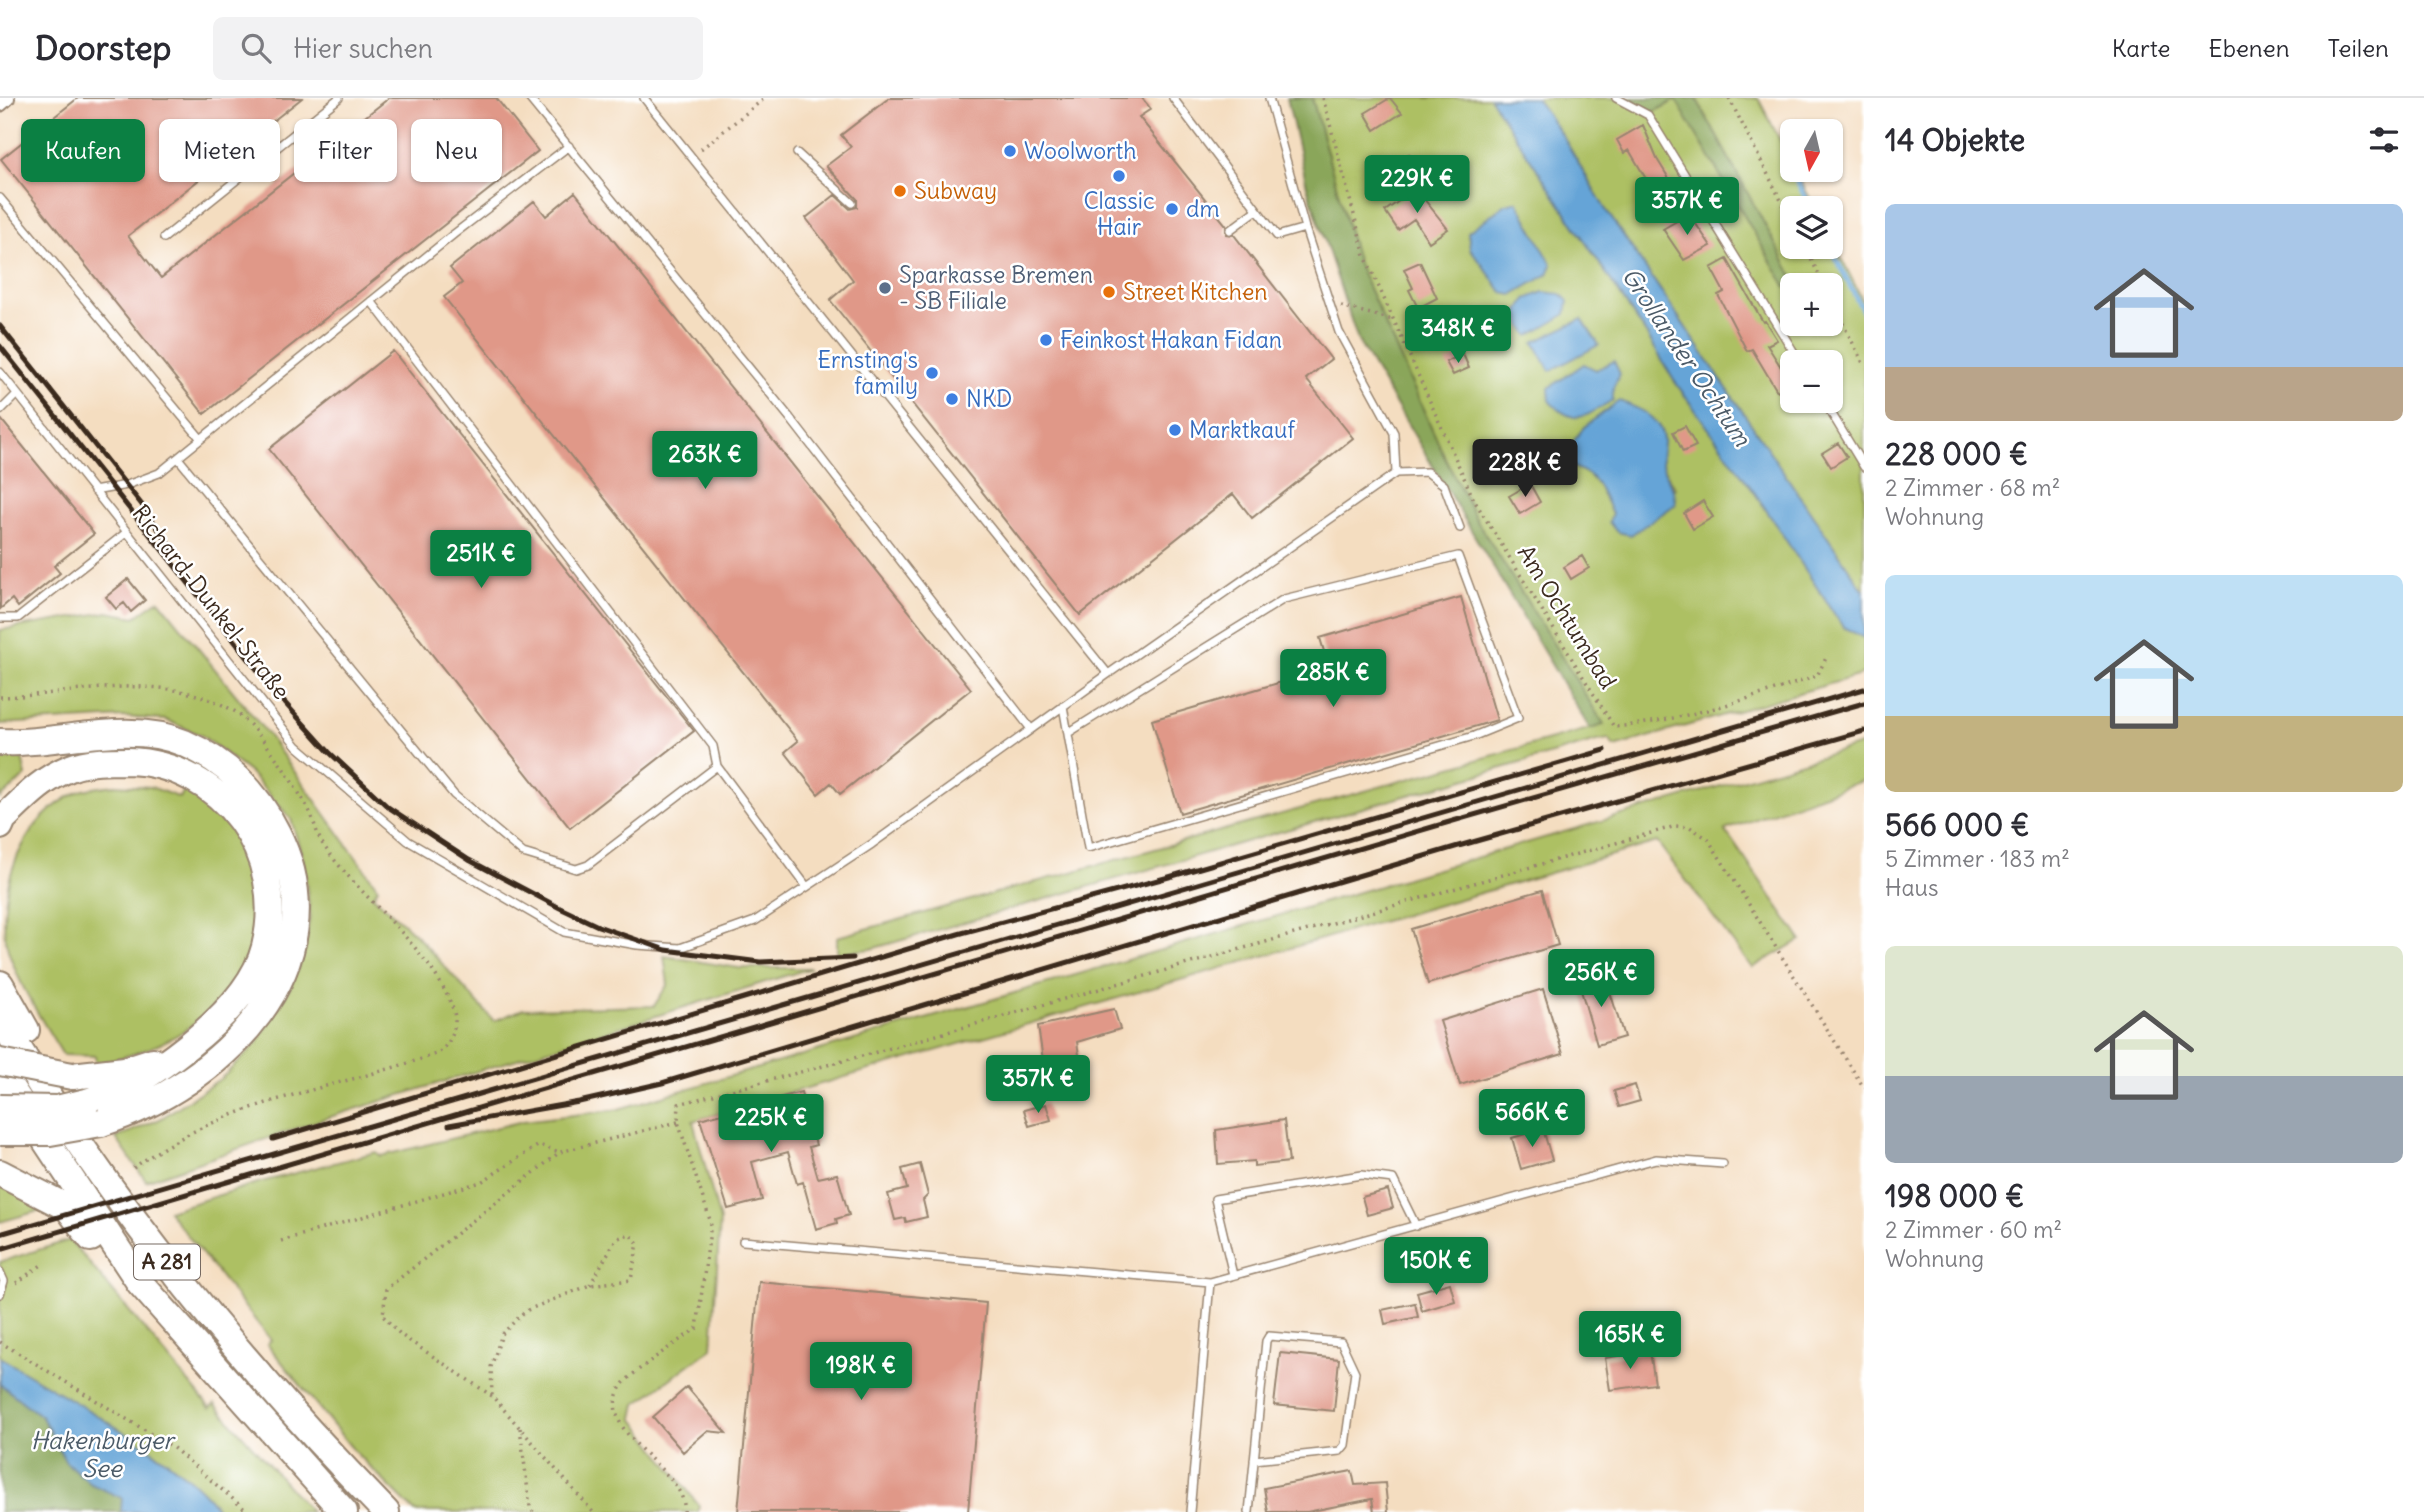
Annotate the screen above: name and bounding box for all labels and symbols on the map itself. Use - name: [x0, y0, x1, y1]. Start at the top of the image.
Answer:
- north arrow: [1780, 119, 1843, 182]
- place label: Woolworth: [1024, 136, 1137, 165]
- marker: Woolworth: [1002, 143, 1018, 159]
- pin: 229K €: [1360, 156, 1474, 215]
- marker: Classic Hair: [1111, 168, 1127, 184]
- place label: Subway: [914, 176, 997, 205]
- pin: 357K €: [1630, 178, 1744, 237]
- marker: Subway: [892, 183, 908, 199]
- place label: Classic Hair: [1083, 186, 1155, 241]
- place label: dm: [1186, 194, 1220, 223]
- marker: dm: [1164, 201, 1180, 217]
- place label: Sparkasse Bremen - SB Filiale: [899, 260, 1093, 315]
- water label: Grollander Ochtum: [1616, 262, 1758, 452]
- place label: Street Kitchen: [1123, 277, 1268, 306]
- marker: Sparkasse Bremen - SB Filiale: [877, 280, 893, 296]
- marker: Street Kitchen: [1101, 284, 1117, 300]
- pin: 348K €: [1401, 306, 1515, 365]
- place label: Feinkost Hakan Fidan: [1060, 325, 1282, 354]
- marker: Feinkost Hakan Fidan: [1038, 332, 1054, 348]
- place label: Ernsting's family: [818, 345, 918, 400]
- marker: Ernsting's family: [924, 365, 940, 381]
- place label: NKD: [966, 384, 1012, 413]
- marker: NKD: [944, 391, 960, 407]
- place label: Marktkauf: [1189, 415, 1296, 444]
- marker: Marktkauf: [1167, 422, 1183, 438]
- pin: 263K €: [648, 432, 762, 491]
- pin: 228K €: [1468, 440, 1582, 499]
- street label: Richard-Dunkel-Straße: [126, 499, 296, 705]
- pin: 251K €: [424, 531, 538, 590]
- street label: Am Ochtumbad: [1512, 540, 1623, 694]
- pin: 285K €: [1276, 650, 1390, 709]
- pin: 256K €: [1544, 950, 1658, 1009]
- pin: 357K €: [981, 1056, 1095, 1115]
- pin: 566K €: [1475, 1090, 1589, 1149]
- pin: 225K €: [714, 1094, 828, 1154]
- pin: 150K €: [1379, 1238, 1493, 1297]
- road number: A 281: [134, 1244, 200, 1280]
- pin: 165K €: [1573, 1312, 1687, 1371]
- pin: 198K €: [804, 1342, 918, 1402]
- water label: Hakenburger See: [31, 1425, 177, 1483]

